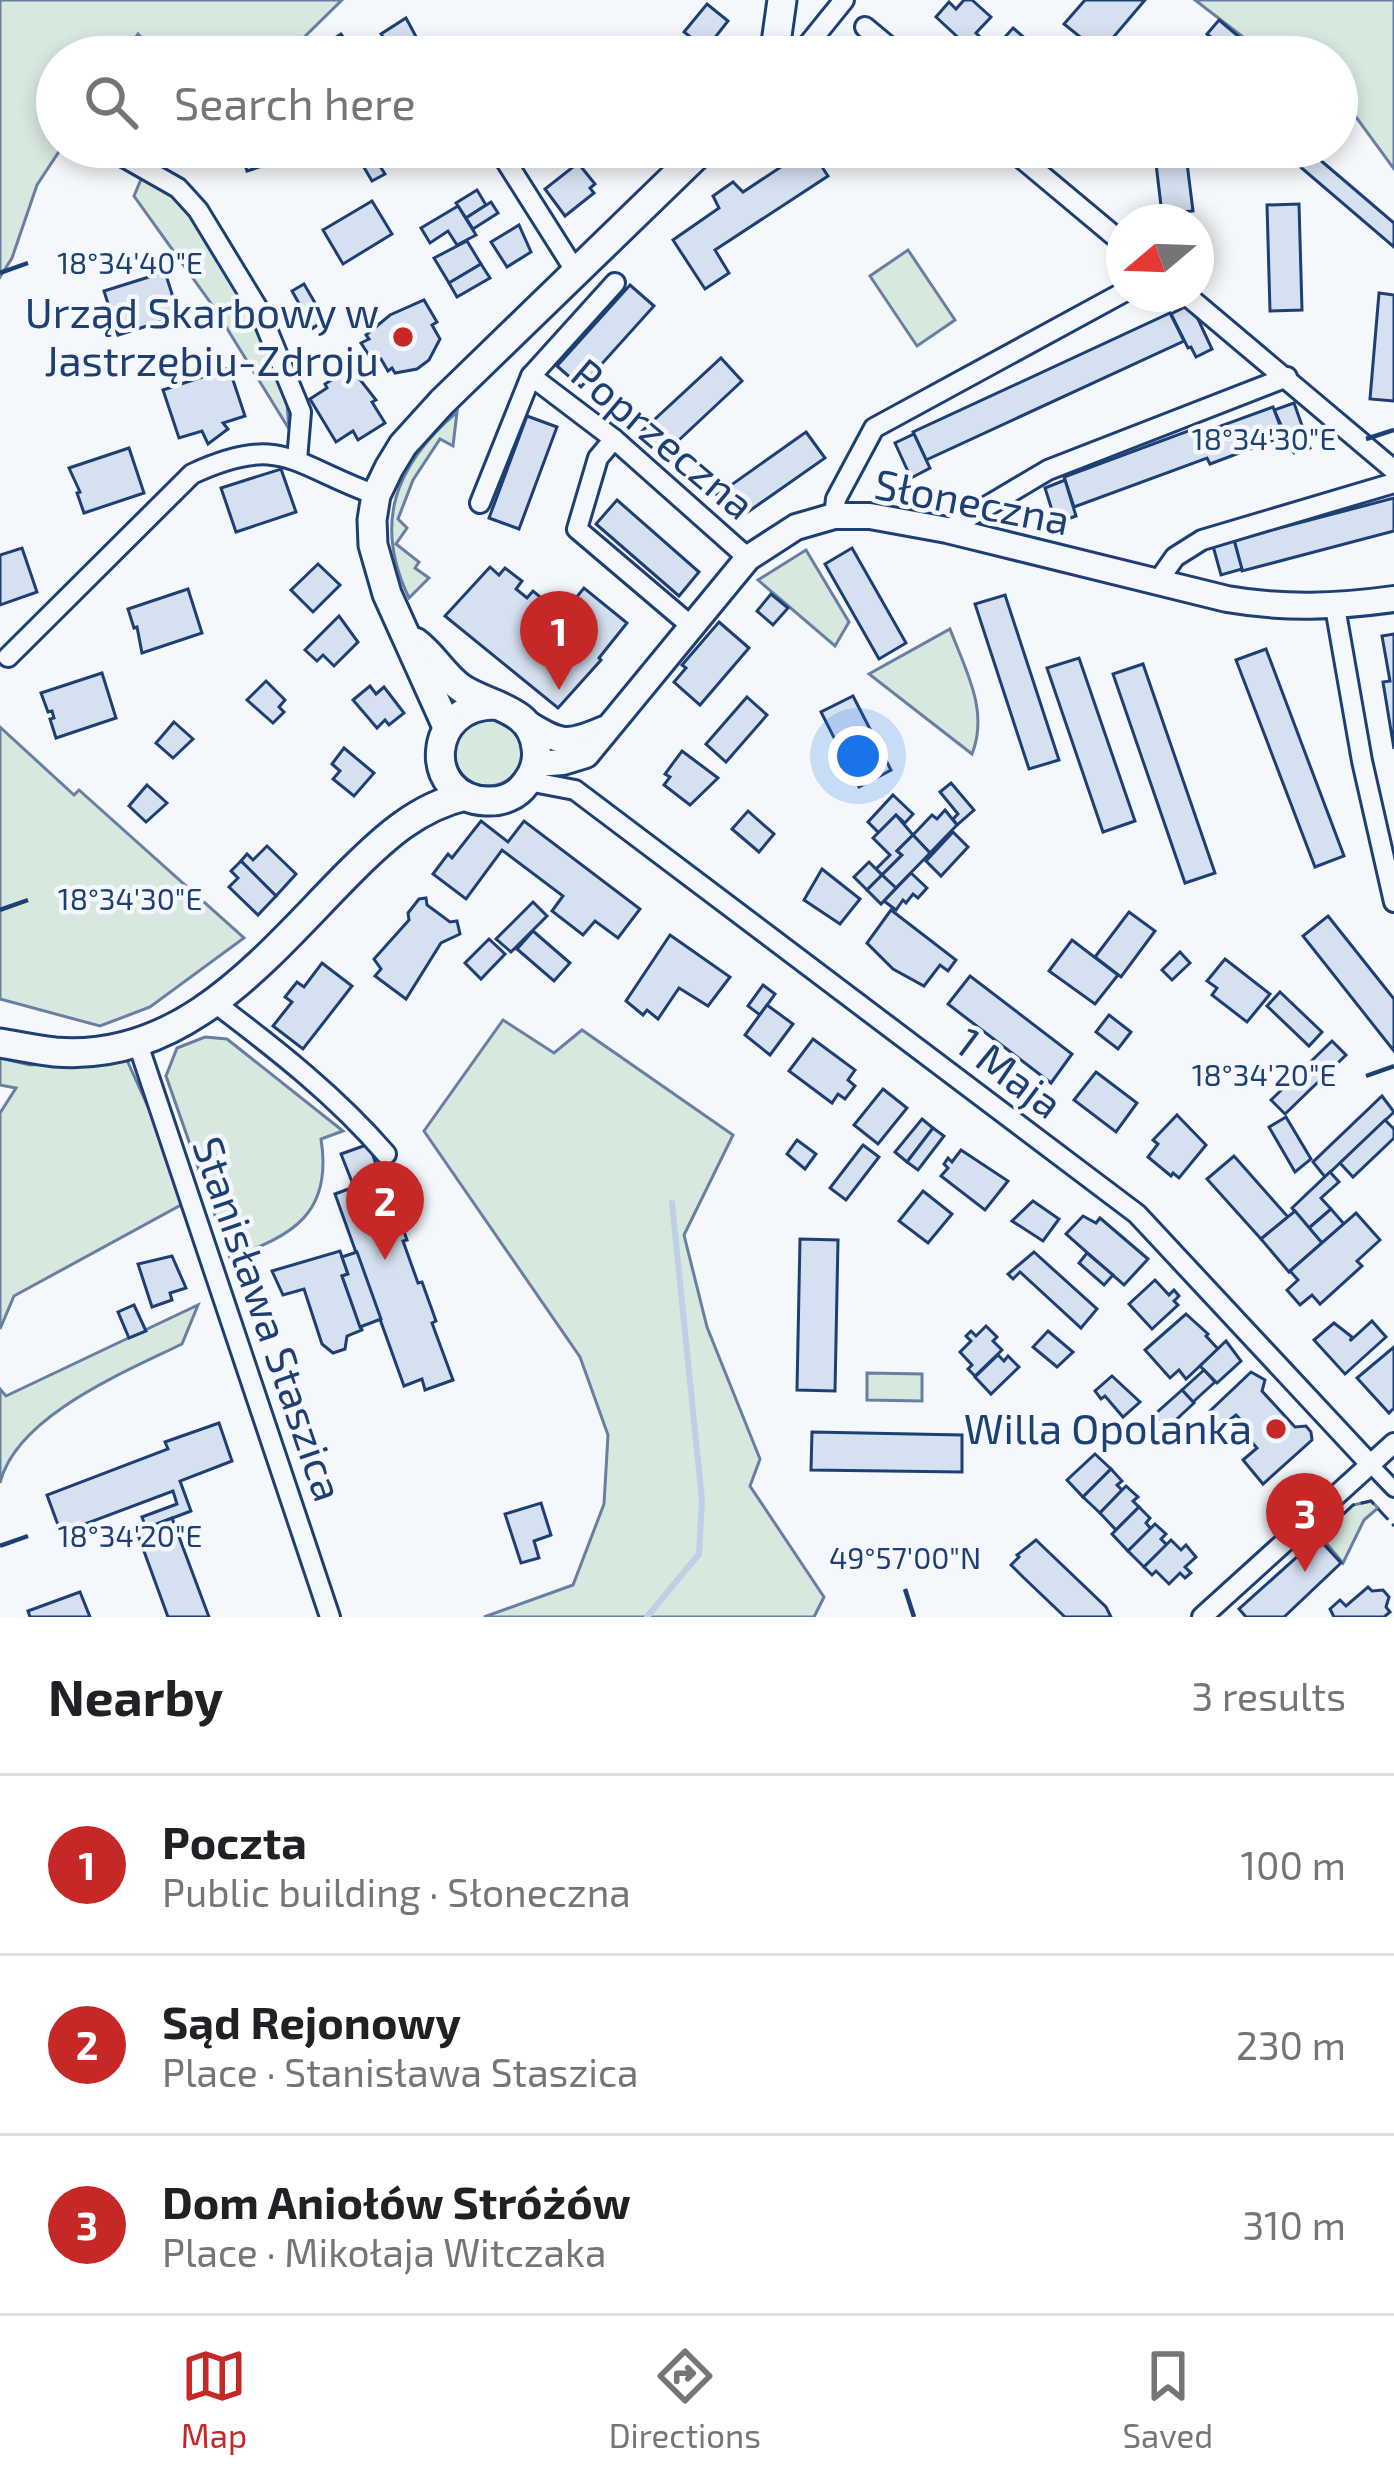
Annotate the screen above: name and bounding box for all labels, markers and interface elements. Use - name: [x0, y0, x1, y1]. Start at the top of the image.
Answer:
- search box: [36, 36, 1358, 168]
- icon: search: [78, 69, 144, 135]
- text: Search here: [174, 75, 416, 129]
- north arrow: [1106, 204, 1214, 312]
- text: 18°34'40"E: [57, 244, 203, 280]
- place label: Urząd Skarbowy w Jastrzębiu-Zdroju: [25, 286, 379, 385]
- marker: Urząd Skarbowy w Jastrzębiu-Zdroju: [390, 324, 416, 350]
- street label: Poprzeczna: [563, 347, 766, 528]
- text: 18°34'30"E: [1192, 420, 1336, 456]
- street label: Słoneczna: [871, 457, 1074, 543]
- pin: 1: [520, 591, 598, 690]
- your location: [828, 726, 888, 786]
- text: 18°34'30"E: [58, 880, 202, 916]
- street label: 1 Maja: [947, 1015, 1073, 1128]
- text: 18°34'20"E: [1192, 1056, 1336, 1092]
- street label: Stanisława Staszica: [184, 1130, 356, 1507]
- pin: 2: [346, 1161, 424, 1260]
- place label: Willa Opolanka: [964, 1402, 1252, 1452]
- marker: Willa Opolanka: [1263, 1416, 1289, 1442]
- pin: 3: [1266, 1473, 1344, 1572]
- text: 18°34'20"E: [58, 1517, 202, 1553]
- text: 49°57'00"N: [829, 1539, 981, 1575]
- text: Nearby: [48, 1665, 223, 1726]
- text: 3 results: [1192, 1672, 1346, 1719]
- text: Poczta: [162, 1814, 307, 1868]
- text: 1: [79, 1841, 95, 1888]
- text: 100 m: [1241, 1841, 1346, 1888]
- text: Public building · Słoneczna: [162, 1868, 631, 1915]
- text: Sąd Rejonowy: [162, 1994, 461, 2048]
- text: 2: [76, 2021, 98, 2068]
- text: 230 m: [1236, 2021, 1346, 2068]
- text: Place · Stanisława Staszica: [162, 2048, 638, 2095]
- text: Dom Aniołów Stróżów: [162, 2174, 631, 2228]
- text: 3: [76, 2201, 98, 2248]
- text: 310 m: [1242, 2201, 1346, 2248]
- text: Place · Mikołaja Witczaka: [162, 2228, 606, 2275]
- tab: Map: [181, 2343, 247, 2455]
- tab: Directions: [609, 2343, 761, 2455]
- tab: Saved: [1123, 2343, 1213, 2455]

